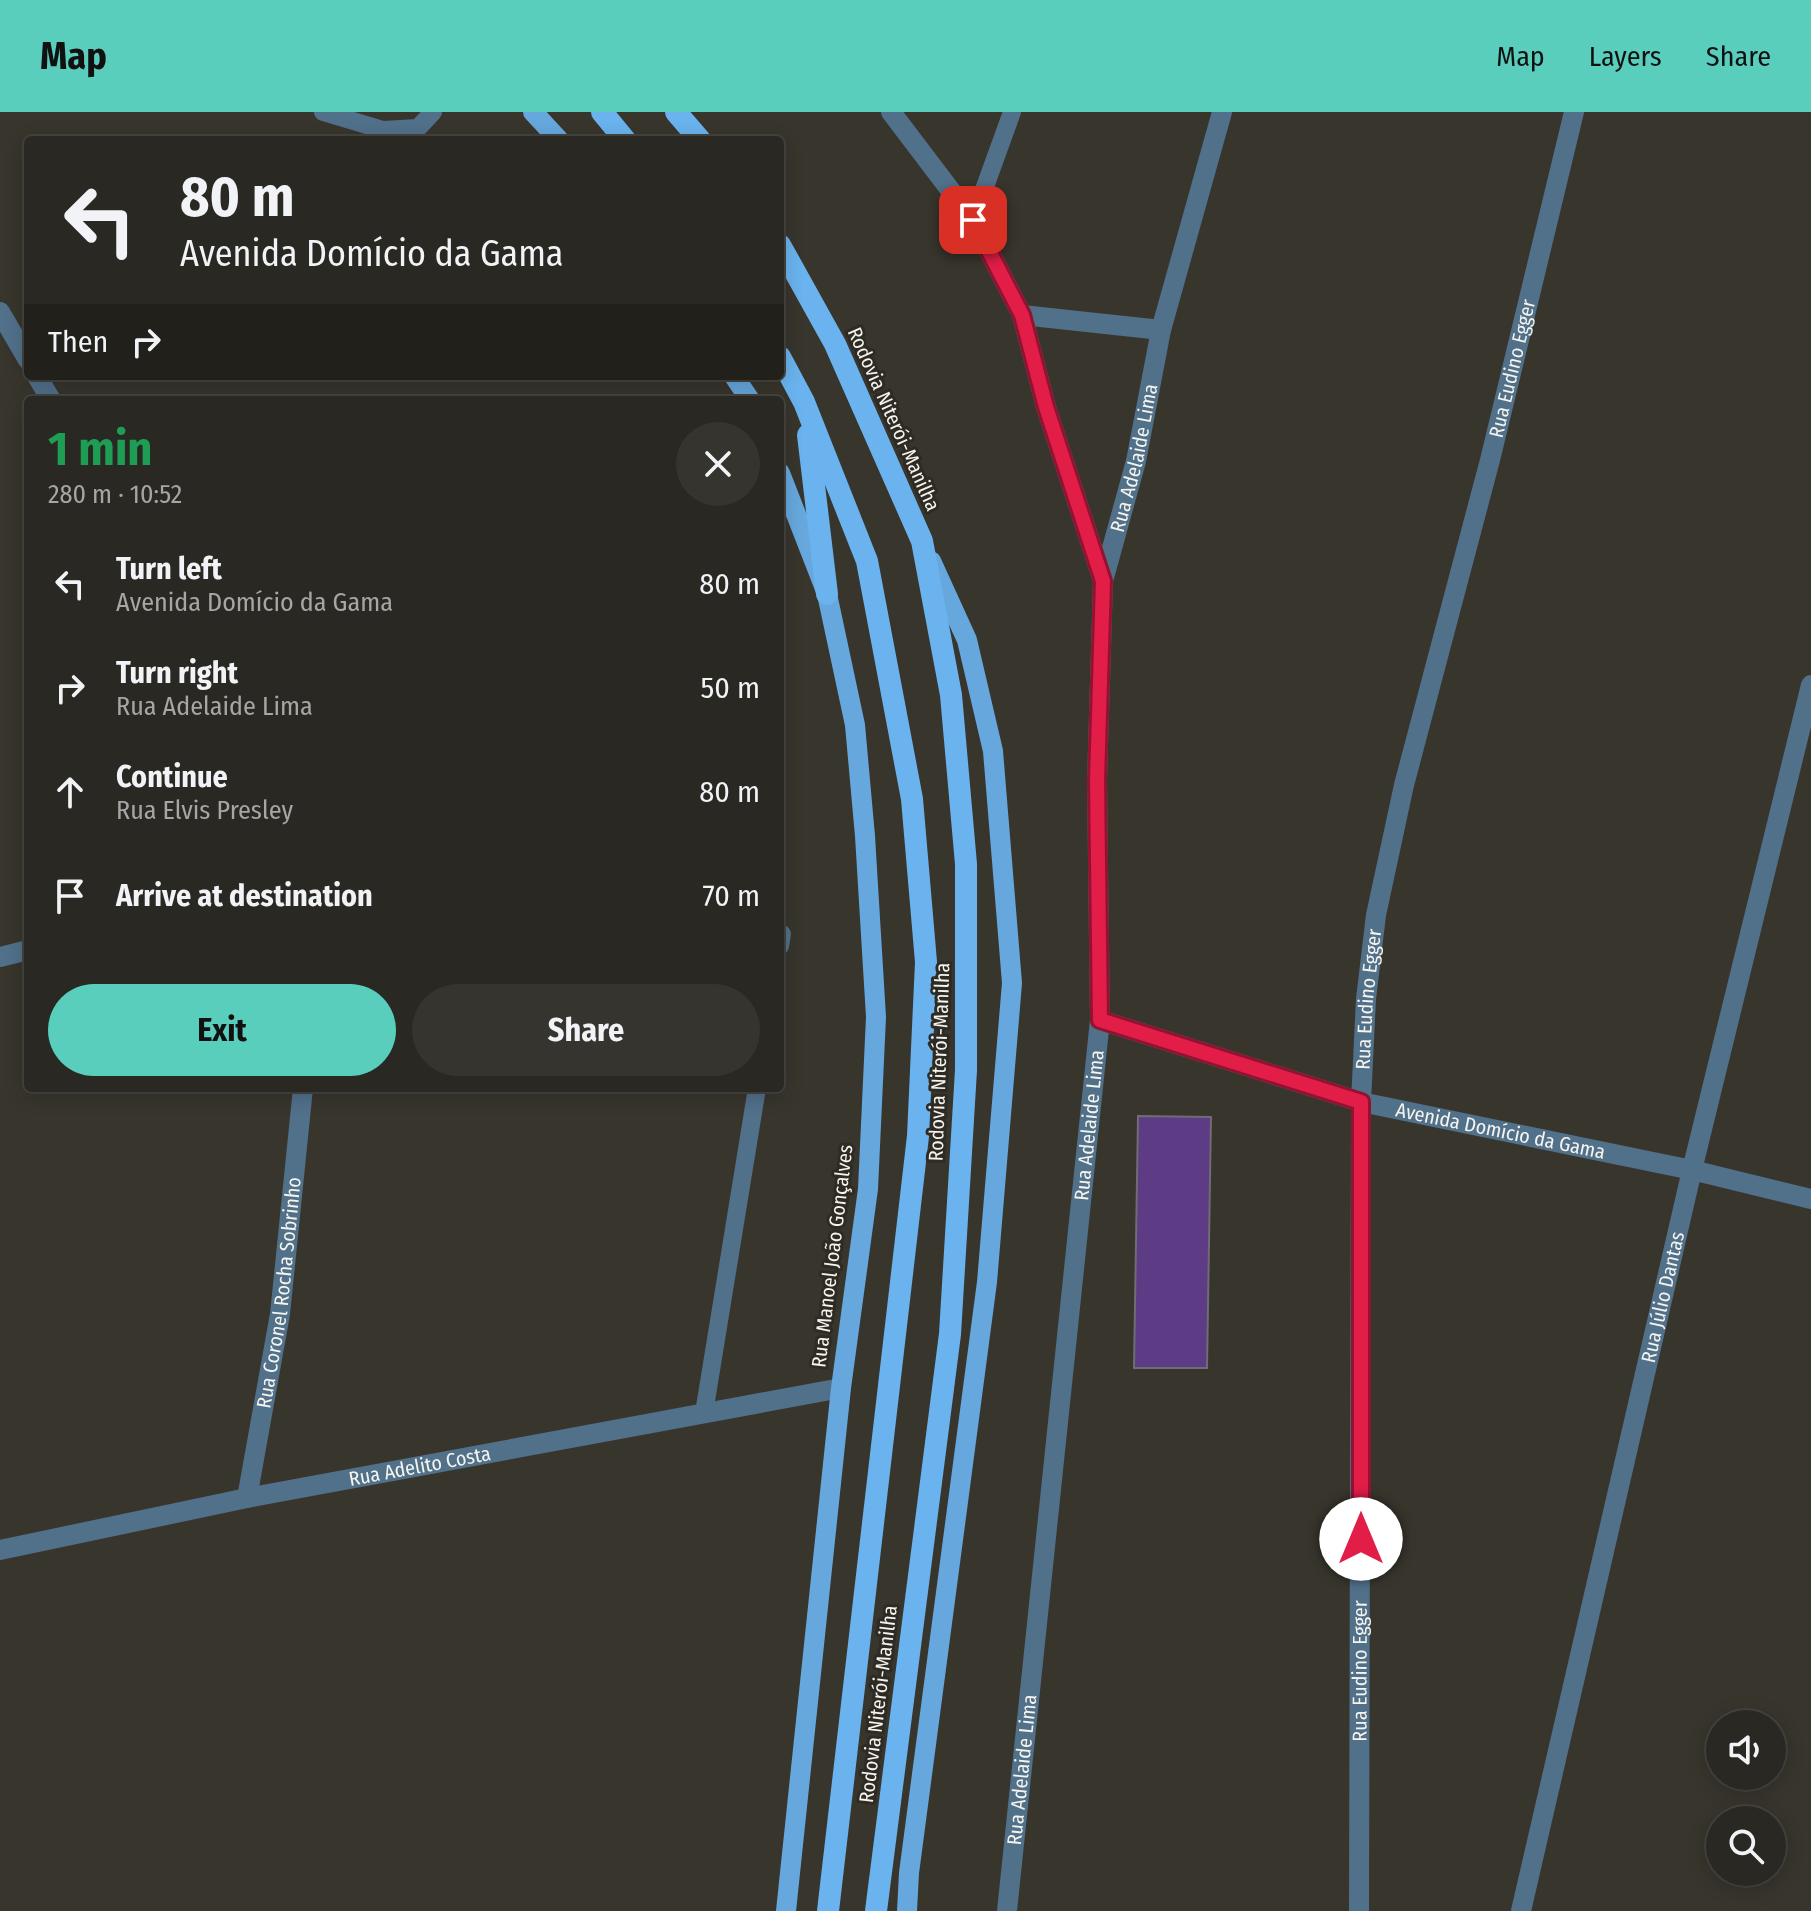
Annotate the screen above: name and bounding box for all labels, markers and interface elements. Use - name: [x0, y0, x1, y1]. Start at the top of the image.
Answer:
- text: Map: [40, 33, 107, 79]
- text: Map: [1496, 40, 1545, 73]
- text: Layers: [1589, 40, 1662, 73]
- text: Share: [1706, 40, 1771, 73]
- text: 80 m: [180, 164, 295, 231]
- icon: left: [48, 168, 152, 272]
- pin: [939, 186, 1007, 254]
- icon: arrive: [951, 198, 995, 242]
- text: Avenida Domício da Gama: [180, 232, 564, 276]
- street label: Rua Eudino Egger: [1484, 297, 1540, 440]
- icon: right: [124, 320, 168, 364]
- street label: Rodovia Niterói-Manilha: [843, 323, 945, 515]
- text: Then: [48, 324, 108, 360]
- street label: Rua Adelaide Lima: [1105, 382, 1162, 535]
- text: 1 min: [48, 420, 153, 478]
- button: close: [676, 422, 760, 506]
- text: 280 m · 10:52: [48, 479, 182, 510]
- text: Turn left: [116, 551, 222, 587]
- icon: left: [48, 562, 92, 606]
- text: 80 m: [699, 566, 760, 602]
- text: Avenida Domício da Gama: [116, 587, 393, 618]
- text: Turn right: [116, 655, 238, 691]
- icon: right: [48, 666, 92, 710]
- text: 50 m: [700, 670, 760, 706]
- text: Rua Adelaide Lima: [116, 691, 313, 722]
- text: Continue: [116, 759, 228, 795]
- icon: ahead: [48, 770, 92, 814]
- text: 80 m: [699, 774, 760, 810]
- text: Rua Elvis Presley: [116, 795, 293, 826]
- icon: arrive: [48, 874, 92, 918]
- text: Arrive at destination: [116, 878, 373, 914]
- text: 70 m: [702, 878, 760, 914]
- street label: Rua Eudino Egger: [1351, 927, 1386, 1070]
- street label: Rodovia Niterói-Manilha: [924, 962, 954, 1162]
- button: Exit: [48, 984, 396, 1076]
- button: Share: [412, 984, 760, 1076]
- street label: Rua Adelaide Lima: [1069, 1049, 1109, 1202]
- street label: Avenida Domício da Gama: [1394, 1097, 1607, 1164]
- street label: Rua Manoel João Gonçalves: [806, 1143, 858, 1369]
- street label: Rua Coronel Rocha Sobrinho: [251, 1176, 306, 1410]
- street label: Rua Júlio Dantas: [1636, 1229, 1689, 1365]
- street label: Rua Adelito Costa: [347, 1441, 493, 1491]
- position arrow: [1319, 1497, 1403, 1581]
- street label: Rua Eudino Egger: [1347, 1600, 1372, 1742]
- street label: Rodovia Niterói-Manilha: [854, 1604, 902, 1804]
- street label: Rua Adelaide Lima: [1002, 1693, 1042, 1846]
- map controls: [1706, 1710, 1786, 1886]
- button: sound: [1706, 1710, 1786, 1790]
- button: search: [1706, 1806, 1786, 1886]

